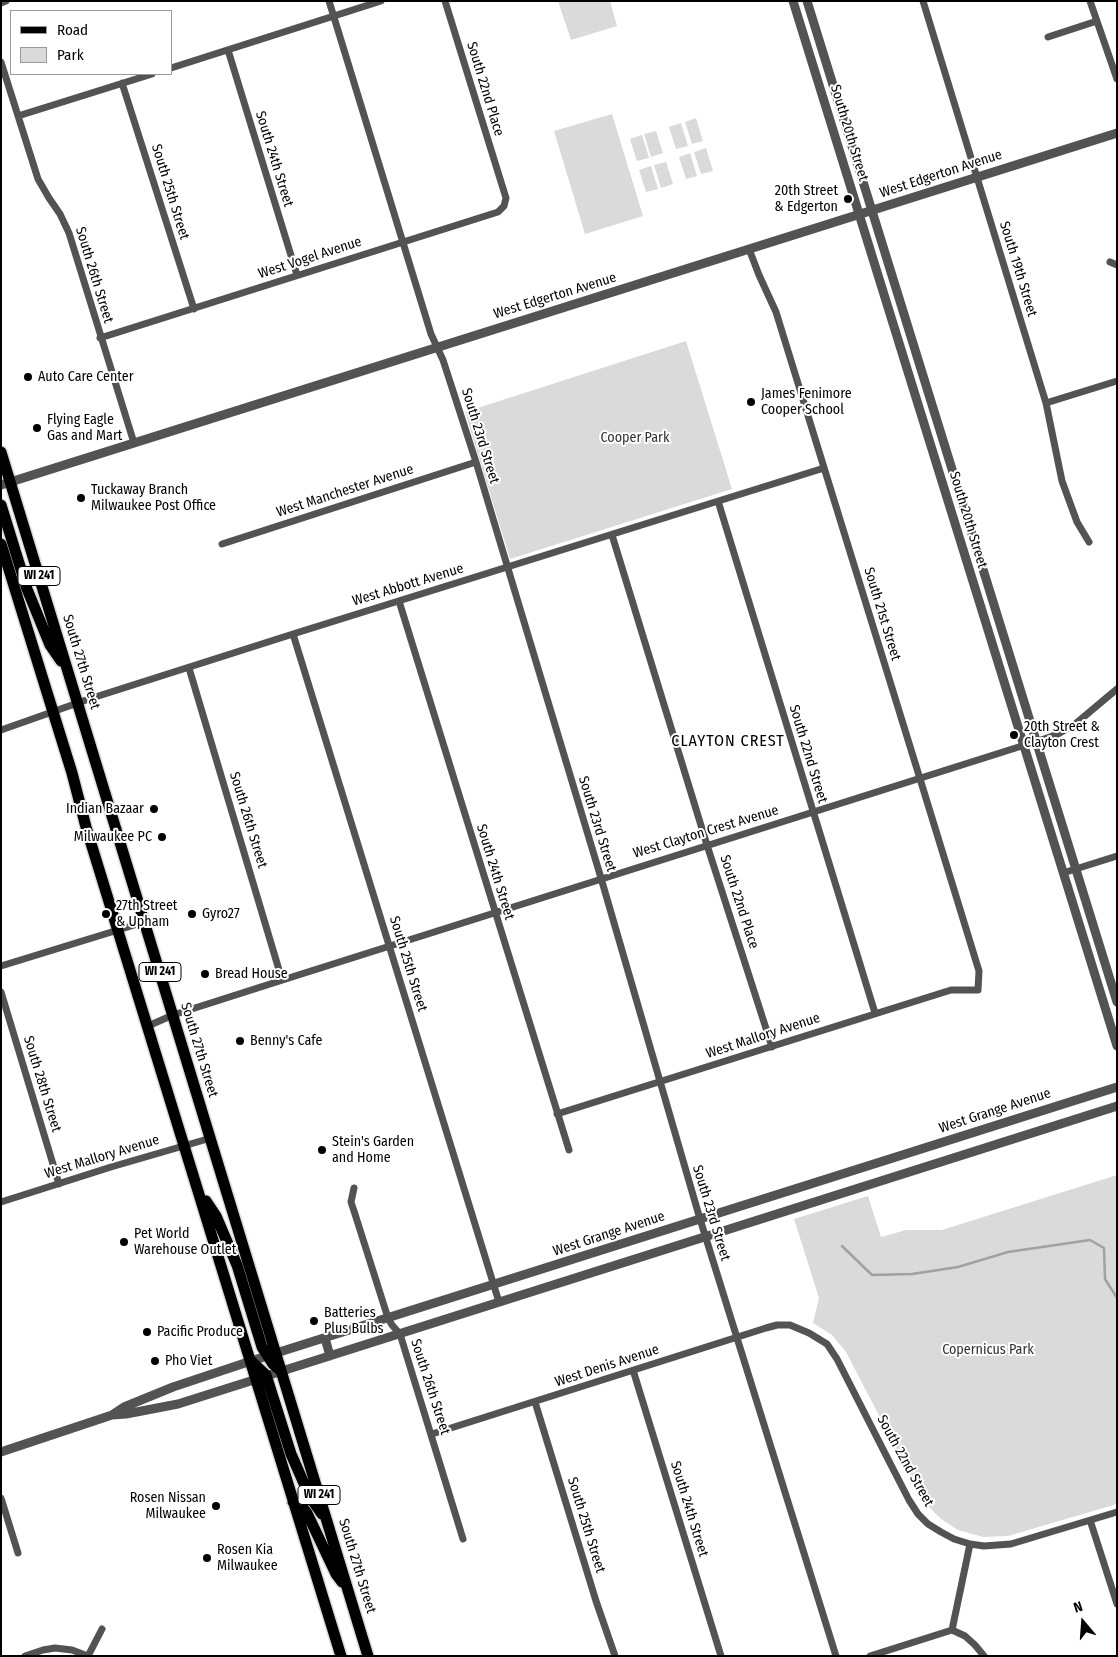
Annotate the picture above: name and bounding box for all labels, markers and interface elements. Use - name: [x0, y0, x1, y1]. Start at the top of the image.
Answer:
- legend: [10, 10, 172, 75]
- text: Road: [57, 21, 88, 39]
- street label: South 22nd Place: [463, 40, 507, 138]
- text: Park: [57, 46, 84, 64]
- street label: South 20th Street: [826, 83, 872, 183]
- street label: South 24th Street: [251, 109, 297, 209]
- street label: South 25th Street: [147, 142, 193, 242]
- street label: West Edgerton Avenue: [878, 146, 1004, 202]
- place label: 20th Street & Edgerton: [774, 183, 838, 216]
- marker: 20th Street & Edgerton: [842, 193, 854, 205]
- street label: South 19th Street: [996, 219, 1040, 319]
- street label: South 26th Street: [71, 225, 117, 325]
- street label: West Vogel Avenue: [256, 233, 364, 283]
- street label: West Edgerton Avenue: [492, 269, 618, 323]
- place label: Auto Care Center: [38, 369, 134, 385]
- marker: Auto Care Center: [22, 371, 34, 383]
- street label: South 23rd Street: [457, 386, 503, 486]
- place label: James Fenimore Cooper School: [761, 386, 852, 418]
- marker: James Fenimore Cooper School: [745, 396, 757, 408]
- place label: Flying Eagle Gas and Mart: [47, 412, 122, 444]
- marker: Flying Eagle Gas and Mart: [31, 422, 43, 434]
- park label: Cooper Park: [601, 430, 669, 446]
- street label: West Manchester Avenue: [274, 461, 416, 521]
- street label: South 20th Street: [945, 470, 991, 570]
- place label: Tuckaway Branch Milwaukee Post Office: [91, 482, 216, 514]
- marker: Tuckaway Branch Milwaukee Post Office: [75, 492, 87, 504]
- street label: West Abbott Avenue: [350, 560, 466, 610]
- street label: South 21st Street: [860, 565, 904, 663]
- road number: WI 241: [18, 566, 60, 586]
- street label: South 27th Street: [59, 613, 103, 711]
- street label: South 22nd Street: [785, 703, 831, 805]
- place label: 20th Street & Clayton Crest: [1024, 719, 1100, 752]
- marker: 20th Street & Clayton Crest: [1008, 729, 1020, 741]
- district label: CLAYTON CREST: [670, 732, 786, 752]
- street label: South 26th Street: [225, 770, 271, 870]
- street label: South 23rd Street: [574, 774, 620, 874]
- place label: Indian Bazaar: [66, 801, 144, 817]
- street label: West Clayton Crest Avenue: [631, 802, 781, 862]
- marker: Indian Bazaar: [148, 803, 160, 815]
- street label: South 24th Street: [472, 822, 518, 922]
- place label: Milwaukee PC: [74, 829, 152, 845]
- marker: Milwaukee PC: [156, 831, 168, 843]
- street label: South 22nd Place: [716, 853, 762, 951]
- place label: 27th Street & Upham: [116, 898, 177, 930]
- place label: Gyro27: [202, 906, 240, 922]
- marker: 27th Street & Upham: [100, 908, 112, 920]
- marker: Gyro27: [186, 908, 198, 920]
- street label: South 25th Street: [385, 914, 431, 1014]
- road number: WI 241: [139, 962, 181, 982]
- place label: Bread House: [215, 966, 288, 982]
- marker: Bread House: [199, 968, 211, 980]
- street label: South 27th Street: [177, 1001, 221, 1099]
- street label: West Mallory Avenue: [704, 1010, 822, 1062]
- place label: Benny's Cafe: [250, 1033, 322, 1049]
- street label: South 28th Street: [19, 1034, 65, 1134]
- marker: Benny's Cafe: [234, 1035, 246, 1047]
- street label: West Grange Avenue: [937, 1085, 1053, 1137]
- street label: West Mallory Avenue: [43, 1132, 161, 1182]
- place label: Stein's Garden and Home: [332, 1134, 414, 1166]
- marker: Stein's Garden and Home: [316, 1144, 328, 1156]
- street label: South 23rd Street: [688, 1163, 734, 1263]
- street label: West Grange Avenue: [551, 1208, 667, 1260]
- place label: Pet World Warehouse Outlet: [134, 1226, 236, 1258]
- marker: Pet World Warehouse Outlet: [118, 1236, 130, 1248]
- place label: Batteries Plus Bulbs: [324, 1305, 384, 1338]
- marker: Batteries Plus Bulbs: [308, 1315, 320, 1327]
- place label: Pacific Produce: [157, 1324, 243, 1340]
- marker: Pacific Produce: [141, 1326, 153, 1338]
- street label: South 26th Street: [407, 1337, 453, 1437]
- street label: West Denis Avenue: [553, 1341, 661, 1391]
- park label: Copernicus Park: [942, 1342, 1034, 1358]
- place label: Pho Viet: [165, 1353, 212, 1369]
- marker: Pho Viet: [149, 1355, 161, 1367]
- street label: South 22nd Street: [873, 1412, 937, 1510]
- street label: South 24th Street: [666, 1459, 712, 1559]
- street label: South 25th Street: [563, 1475, 609, 1575]
- road number: WI 241: [298, 1486, 340, 1504]
- place label: Rosen Nissan Milwaukee: [130, 1490, 206, 1522]
- marker: Rosen Nissan Milwaukee: [210, 1500, 222, 1512]
- street label: South 27th Street: [335, 1517, 379, 1615]
- place label: Rosen Kia Milwaukee: [217, 1542, 278, 1574]
- marker: Rosen Kia Milwaukee: [201, 1552, 213, 1564]
- north arrow: [1058, 1597, 1108, 1647]
- text: N: [1072, 1598, 1085, 1617]

